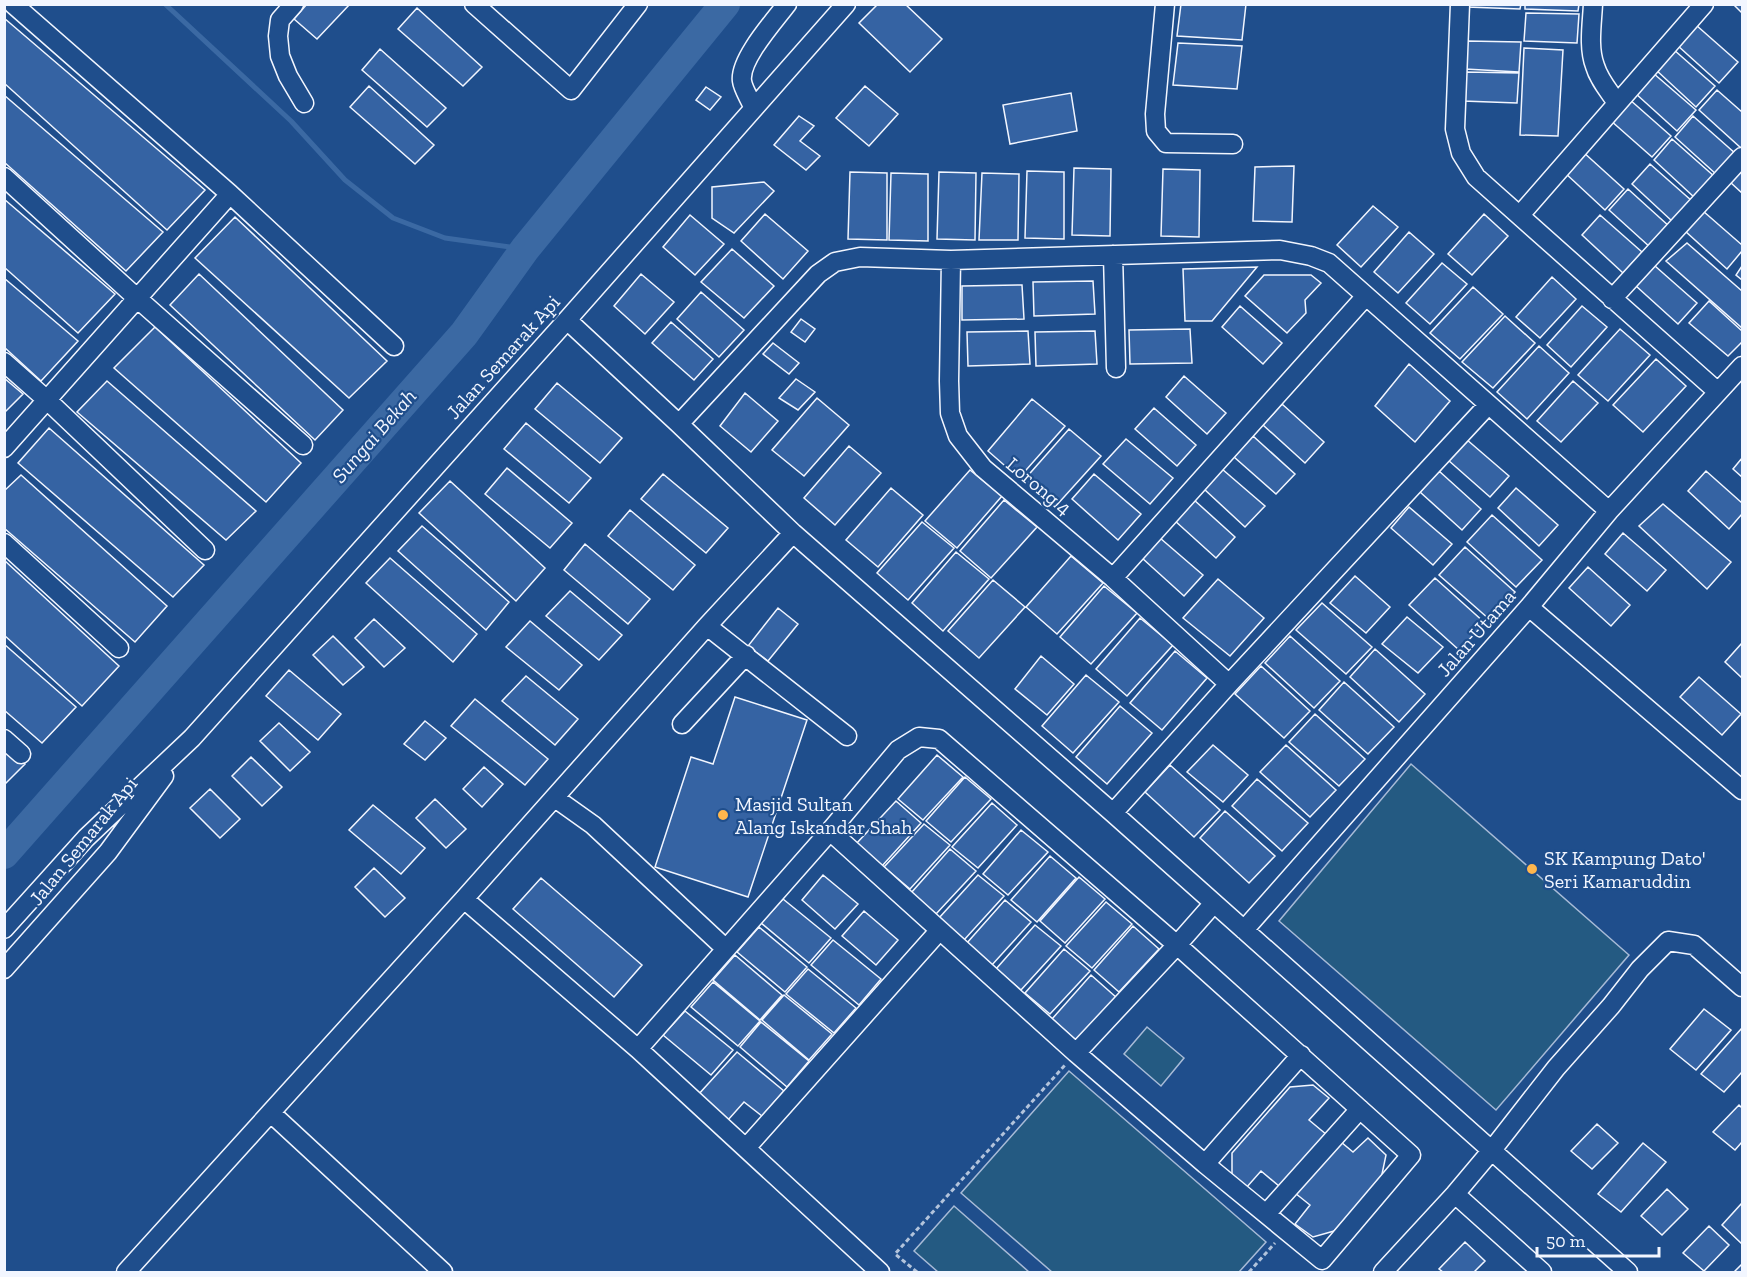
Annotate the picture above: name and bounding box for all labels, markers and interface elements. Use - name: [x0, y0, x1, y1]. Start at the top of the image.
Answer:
- street label: Jalan Semarak Api: [441, 290, 565, 424]
- water label: Sungai Bekah: [326, 384, 421, 488]
- street label: Lorong 4: [1002, 452, 1077, 520]
- street label: Jalan Utama: [1432, 584, 1520, 681]
- street label: Jalan Semarak Api: [24, 772, 142, 910]
- place label: Masjid Sultan Alang Iskandar Shah: [735, 792, 913, 839]
- marker: Masjid Sultan Alang Iskandar Shah: [716, 808, 730, 822]
- place label: SK Kampung Dato' Seri Kamaruddin: [1544, 846, 1706, 893]
- marker: SK Kampung Dato' Seri Kamaruddin: [1525, 862, 1539, 876]
- scale bar: [1537, 1220, 1658, 1258]
- text: 50 m: [1546, 1230, 1586, 1252]

